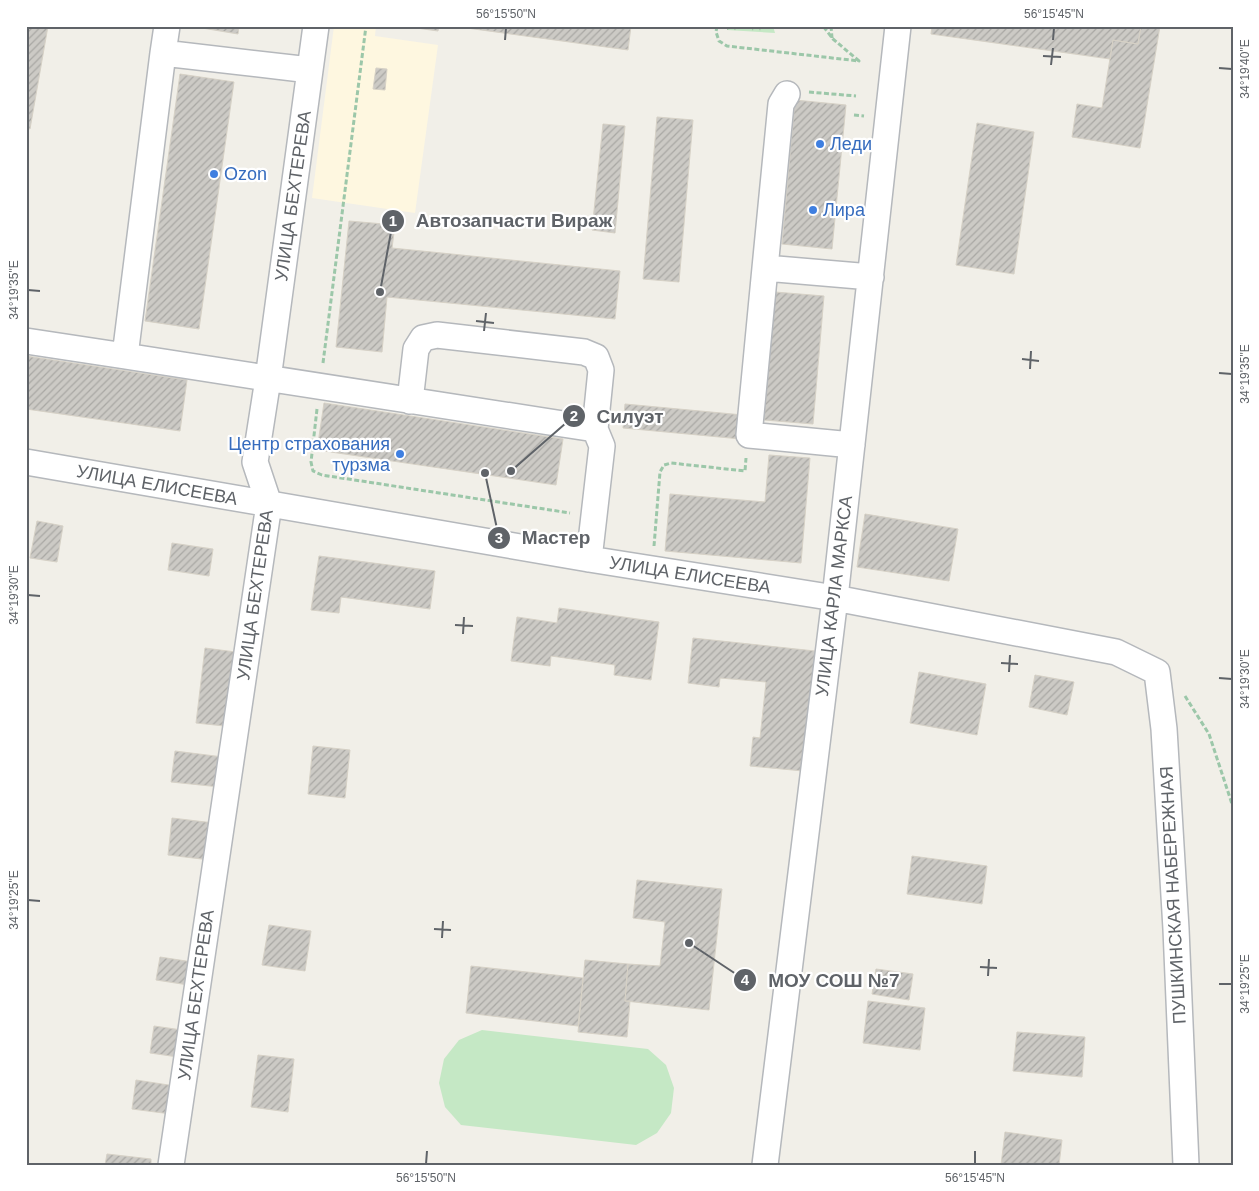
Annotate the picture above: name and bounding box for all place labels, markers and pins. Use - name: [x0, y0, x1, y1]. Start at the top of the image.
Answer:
- place label: Леди: [830, 134, 872, 154]
- marker: Леди: [814, 138, 826, 150]
- place label: Ozon: [224, 164, 267, 184]
- marker: Ozon: [208, 168, 220, 180]
- place label: Лира: [823, 200, 866, 220]
- callout: Автозапчасти Вираж: [381, 204, 622, 238]
- marker: Лира: [807, 204, 819, 216]
- callout: Силуэт: [561, 399, 673, 433]
- place label: Центр страхования турзма: [228, 434, 391, 475]
- marker: Центр страхования турзма: [394, 448, 406, 460]
- callout: Мастер: [487, 521, 600, 555]
- callout: МОУ СОШ №7: [733, 963, 909, 997]

